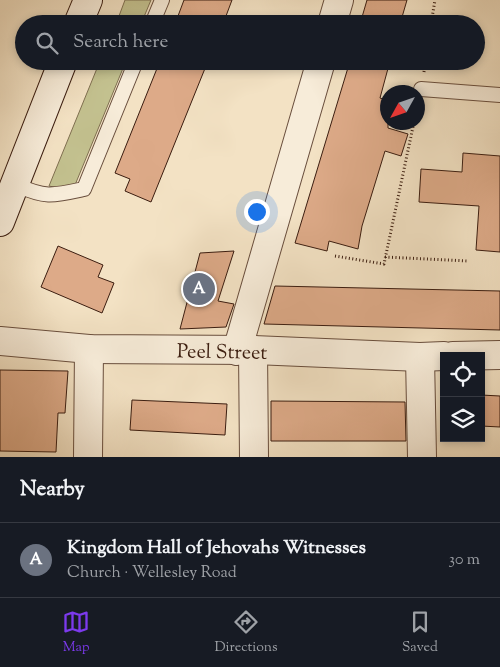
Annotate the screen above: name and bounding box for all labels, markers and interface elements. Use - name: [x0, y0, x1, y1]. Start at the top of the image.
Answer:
- search box: [15, 15, 485, 70]
- icon: search: [33, 29, 61, 57]
- text: Search here: [73, 29, 168, 56]
- north arrow: [380, 85, 425, 130]
- your location: [244, 199, 270, 225]
- pin: A: [183, 270, 215, 308]
- street label: Peel Street: [176, 338, 268, 369]
- map controls: [440, 352, 485, 442]
- button: locate: [440, 352, 485, 397]
- button: layers: [440, 397, 485, 442]
- text: Nearby: [20, 475, 85, 505]
- text: Kingdom Hall of Jehovahs Witnesses: [67, 535, 366, 562]
- text: A: [30, 549, 43, 572]
- text: 30 m: [449, 549, 480, 572]
- text: Church · Wellesley Road: [67, 562, 237, 585]
- tab: Map: [62, 608, 90, 658]
- tab: Directions: [214, 608, 278, 658]
- tab: Saved: [402, 608, 438, 658]

